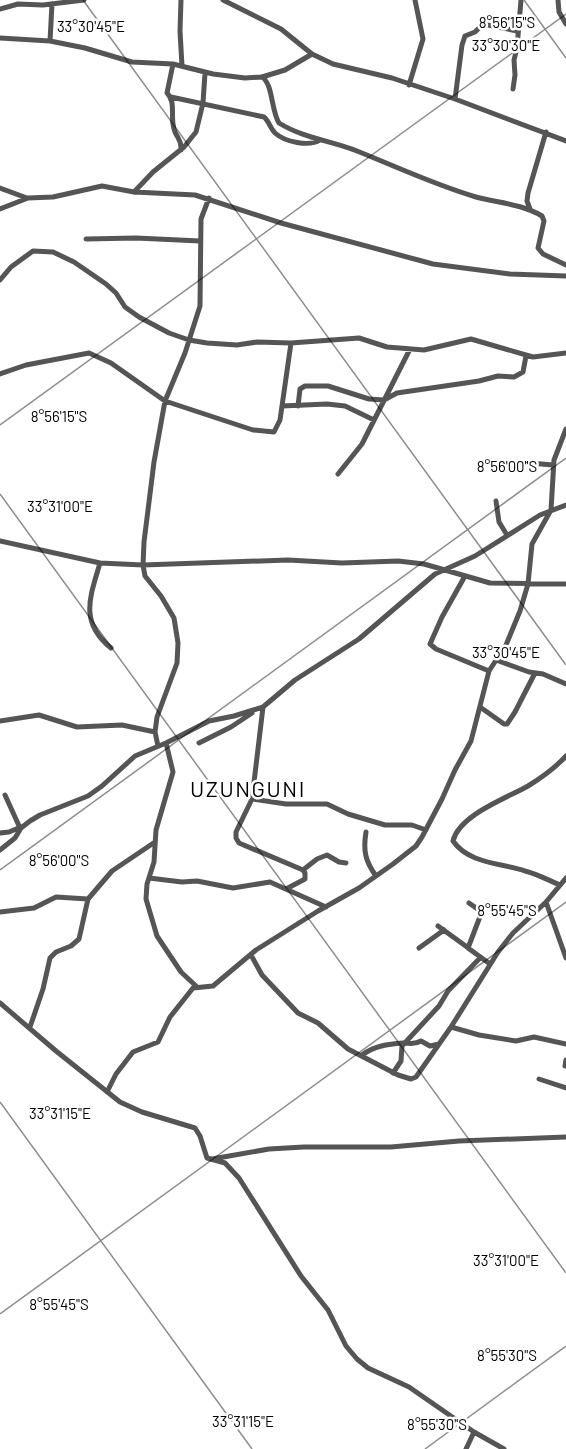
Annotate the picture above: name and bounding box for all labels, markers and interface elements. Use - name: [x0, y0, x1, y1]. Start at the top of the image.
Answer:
- text: 8°56'15"S: [479, 13, 535, 31]
- text: 33°30'45"E: [57, 17, 125, 35]
- text: 33°30'30"E: [472, 36, 540, 54]
- text: 8°56'15"S: [31, 407, 87, 425]
- text: 8°56'00"S: [477, 457, 537, 475]
- text: 33°31'00"E: [27, 497, 93, 515]
- text: 33°30'45"E: [472, 643, 540, 661]
- district label: UZUNGUNI: [190, 775, 306, 801]
- text: 8°56'00"S: [29, 851, 89, 869]
- text: 8°55'45"S: [477, 901, 537, 919]
- text: 33°31'15"E: [29, 1104, 91, 1122]
- text: 33°31'00"E: [473, 1251, 539, 1269]
- text: 8°55'45"S: [29, 1295, 89, 1313]
- text: 8°55'30"S: [477, 1346, 537, 1364]
- text: 33°31'15"E: [212, 1412, 274, 1430]
- text: 8°55'30"S: [407, 1415, 467, 1433]

